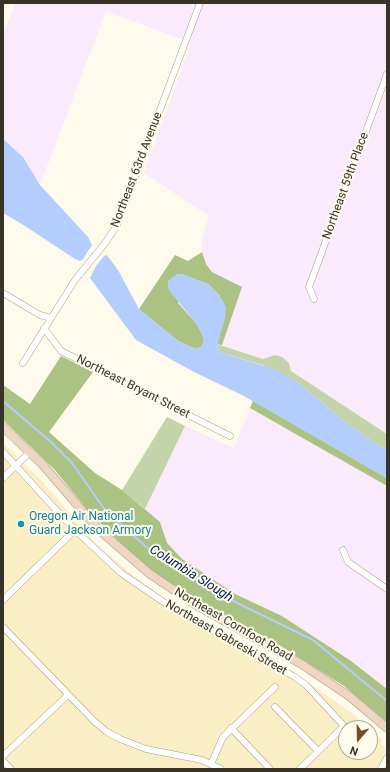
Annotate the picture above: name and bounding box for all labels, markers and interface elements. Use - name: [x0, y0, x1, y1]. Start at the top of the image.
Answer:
- street label: Northeast 63rd Avenue: [108, 110, 166, 230]
- street label: Northeast 59th Place: [320, 130, 372, 242]
- street label: Northeast Bryant Street: [74, 352, 192, 422]
- place label: Oregon Air National Guard Jackson Armory: [29, 510, 151, 538]
- marker: Oregon Air National Guard Jackson Armory: [16, 519, 26, 529]
- water label: Columbia Slough: [146, 542, 236, 606]
- street label: Northeast Cornfoot Road: [171, 585, 295, 665]
- street label: Northeast Gabreski Street: [163, 597, 289, 679]
- north arrow: [338, 720, 378, 760]
- text: N: [348, 743, 360, 758]

